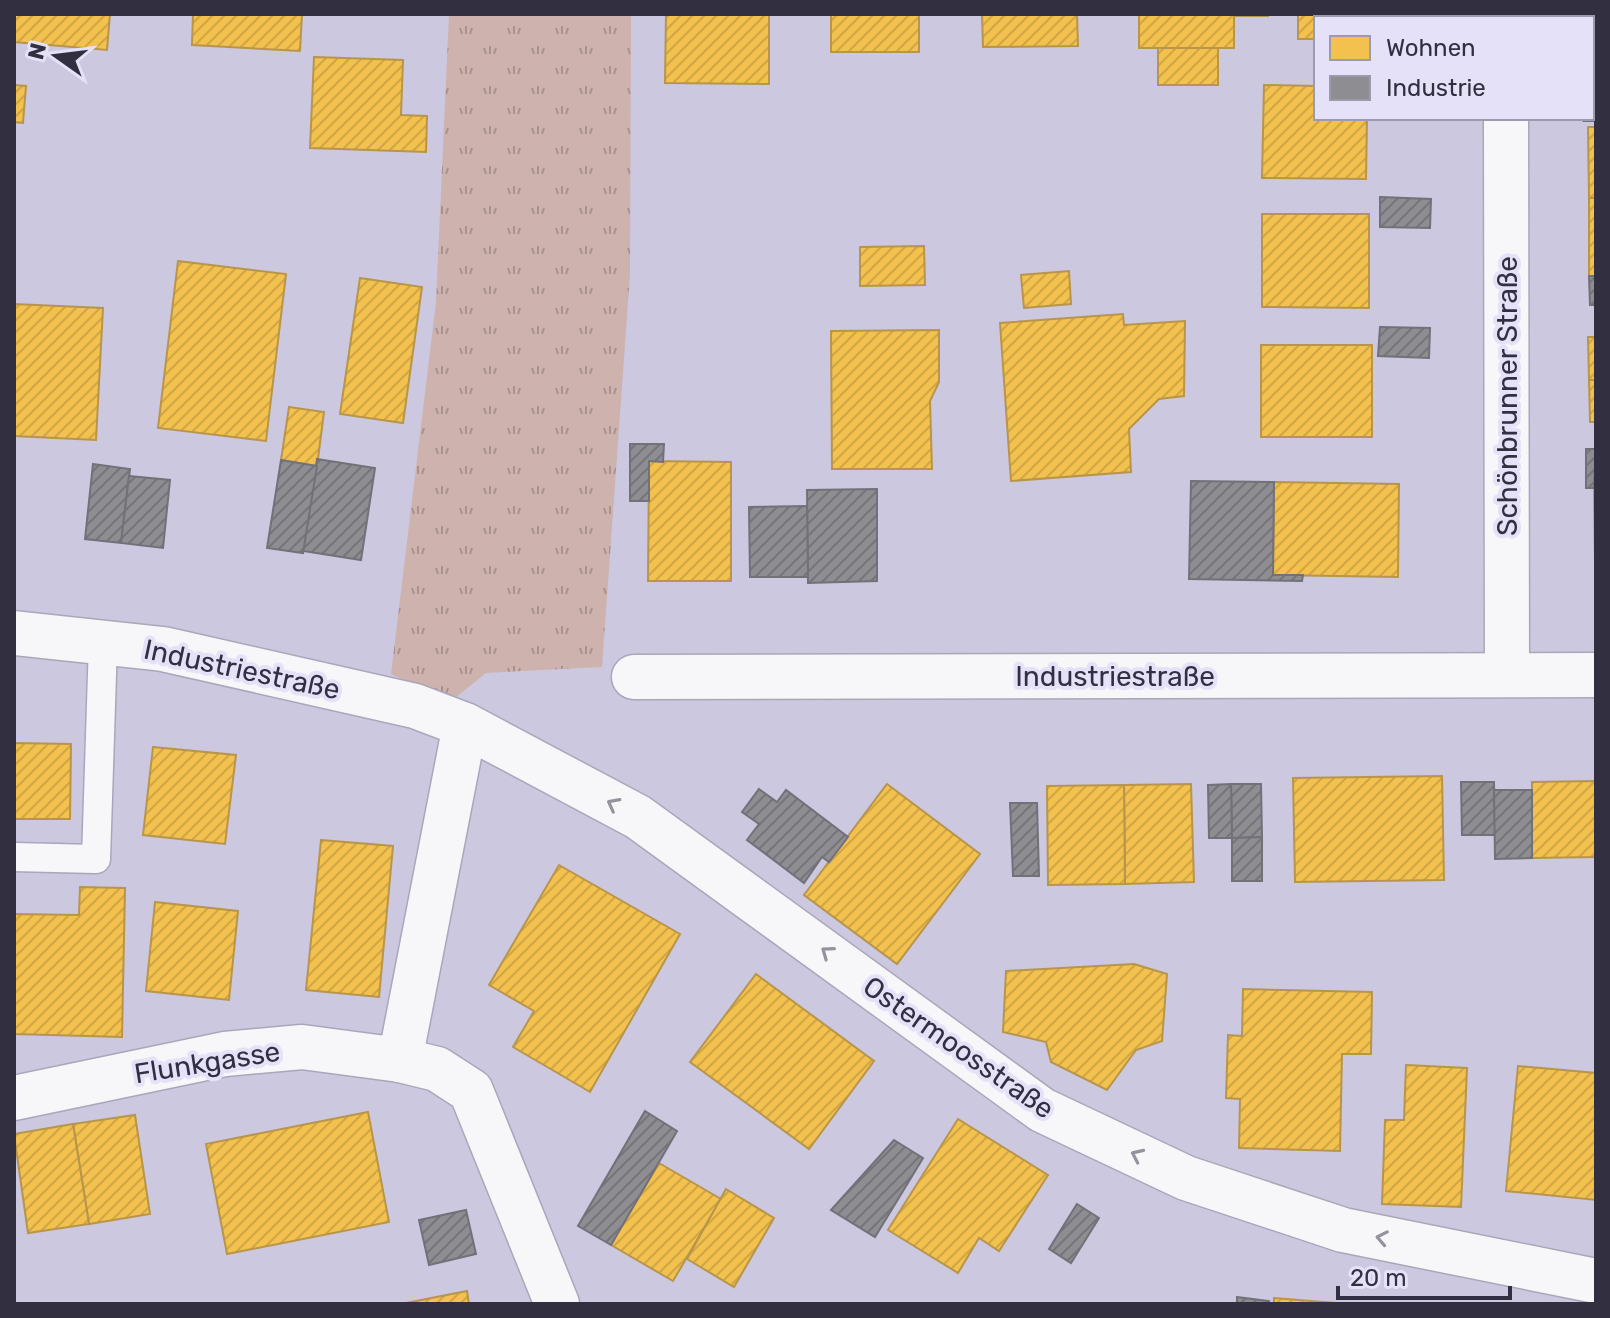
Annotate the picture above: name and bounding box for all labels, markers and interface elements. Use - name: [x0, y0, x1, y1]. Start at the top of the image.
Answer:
- north arrow: [16, 16, 96, 96]
- legend: [1314, 16, 1594, 120]
- text: Wohnen: [1386, 34, 1476, 62]
- text: N: [22, 40, 52, 62]
- text: Industrie: [1386, 74, 1486, 102]
- street label: Schönbrunner Straße: [1491, 256, 1524, 536]
- street label: Industriestraße: [141, 633, 343, 706]
- street label: Industriestraße: [1015, 660, 1215, 693]
- one-way arrow: [607, 798, 622, 813]
- one-way arrow: [821, 947, 835, 962]
- street label: Ostermoosstraße: [857, 969, 1060, 1125]
- street label: Flunkgasse: [132, 1035, 282, 1090]
- one-way arrow: [1130, 1149, 1145, 1165]
- one-way arrow: [1376, 1231, 1389, 1248]
- scale bar: [1338, 1250, 1510, 1300]
- text: 20 m: [1350, 1264, 1407, 1292]

